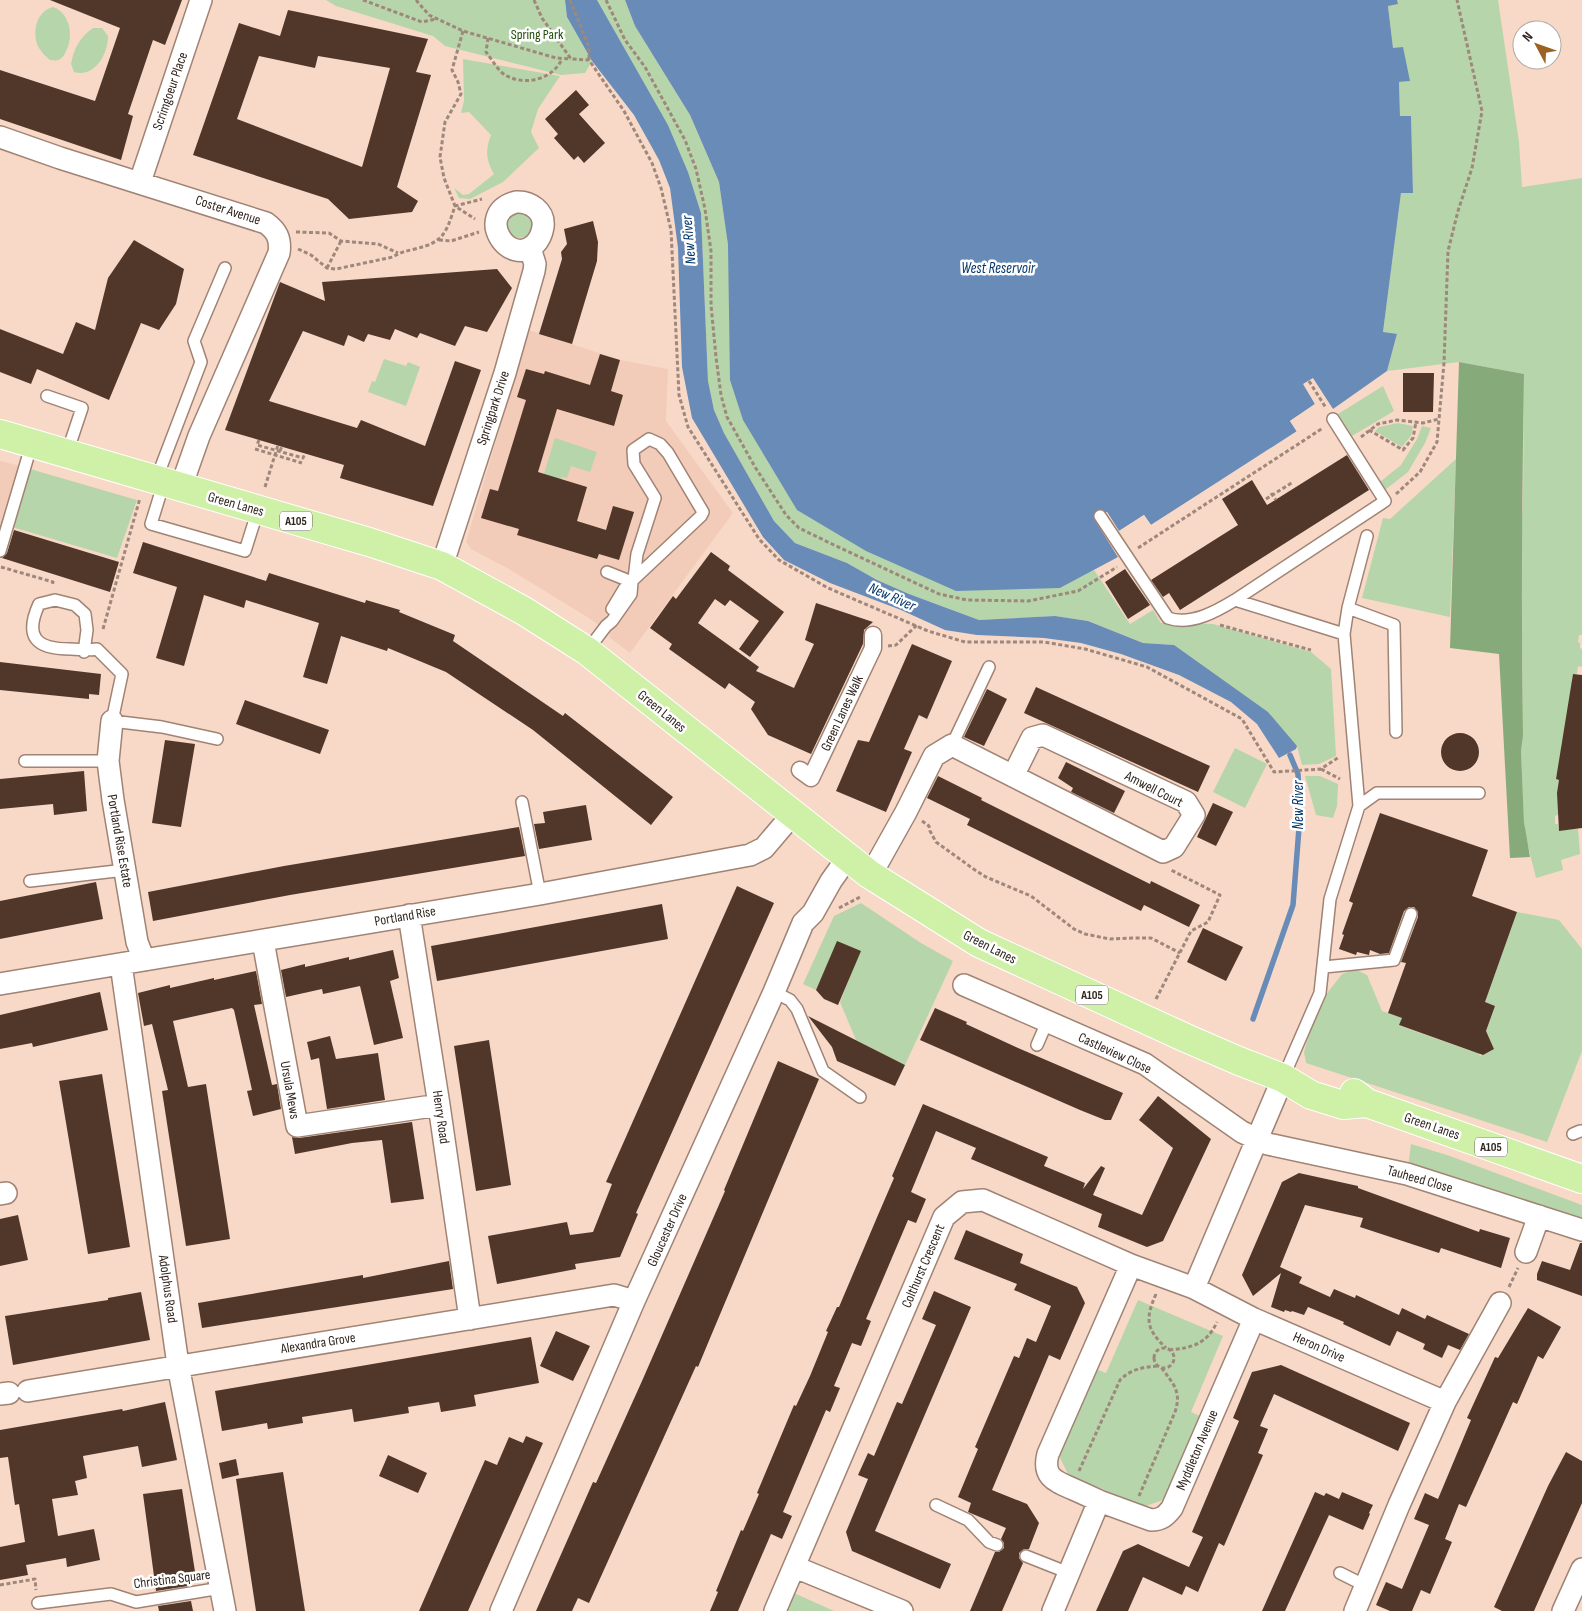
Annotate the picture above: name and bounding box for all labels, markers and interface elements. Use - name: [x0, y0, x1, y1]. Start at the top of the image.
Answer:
- north arrow: [1512, 20, 1562, 70]
- park label: Spring Park: [511, 26, 564, 43]
- text: N: [1519, 28, 1536, 45]
- street label: Scrimgoeur Place: [149, 50, 191, 132]
- street label: Coster Avenue: [193, 191, 263, 229]
- water label: New River: [677, 214, 701, 265]
- water label: West Reservoir: [961, 259, 1036, 278]
- street label: Springpark Drive: [473, 369, 513, 447]
- street label: Green Lanes: [206, 488, 266, 520]
- road number: A105: [280, 512, 312, 530]
- water label: New River: [866, 578, 919, 616]
- street label: Green Lanes Walk: [817, 672, 867, 754]
- street label: Green Lanes: [634, 686, 690, 736]
- street label: Amwell Court: [1121, 767, 1186, 811]
- water label: New River: [1289, 780, 1308, 830]
- street label: Portland Rise Estate: [103, 793, 137, 889]
- street label: Portland Rise: [373, 902, 437, 930]
- street label: Green Lanes: [961, 926, 1019, 968]
- road number: A105: [1076, 986, 1108, 1004]
- street label: Castleview Close: [1076, 1029, 1154, 1077]
- street label: Ursula Mews: [277, 1060, 303, 1120]
- street label: Henry Road: [429, 1089, 453, 1145]
- street label: Green Lanes: [1402, 1109, 1462, 1143]
- road number: A105: [1475, 1138, 1507, 1156]
- street label: Tauheed Close: [1385, 1162, 1455, 1196]
- street label: Gloucester Drive: [643, 1191, 691, 1269]
- street label: Colthurst Crescent: [898, 1222, 948, 1310]
- street label: Adolphus Road: [155, 1253, 181, 1324]
- street label: Heron Drive: [1290, 1328, 1348, 1366]
- street label: Alexandra Grove: [278, 1329, 357, 1357]
- street label: Myddleton Avenue: [1172, 1407, 1222, 1493]
- street label: Christina Square: [133, 1566, 211, 1592]

